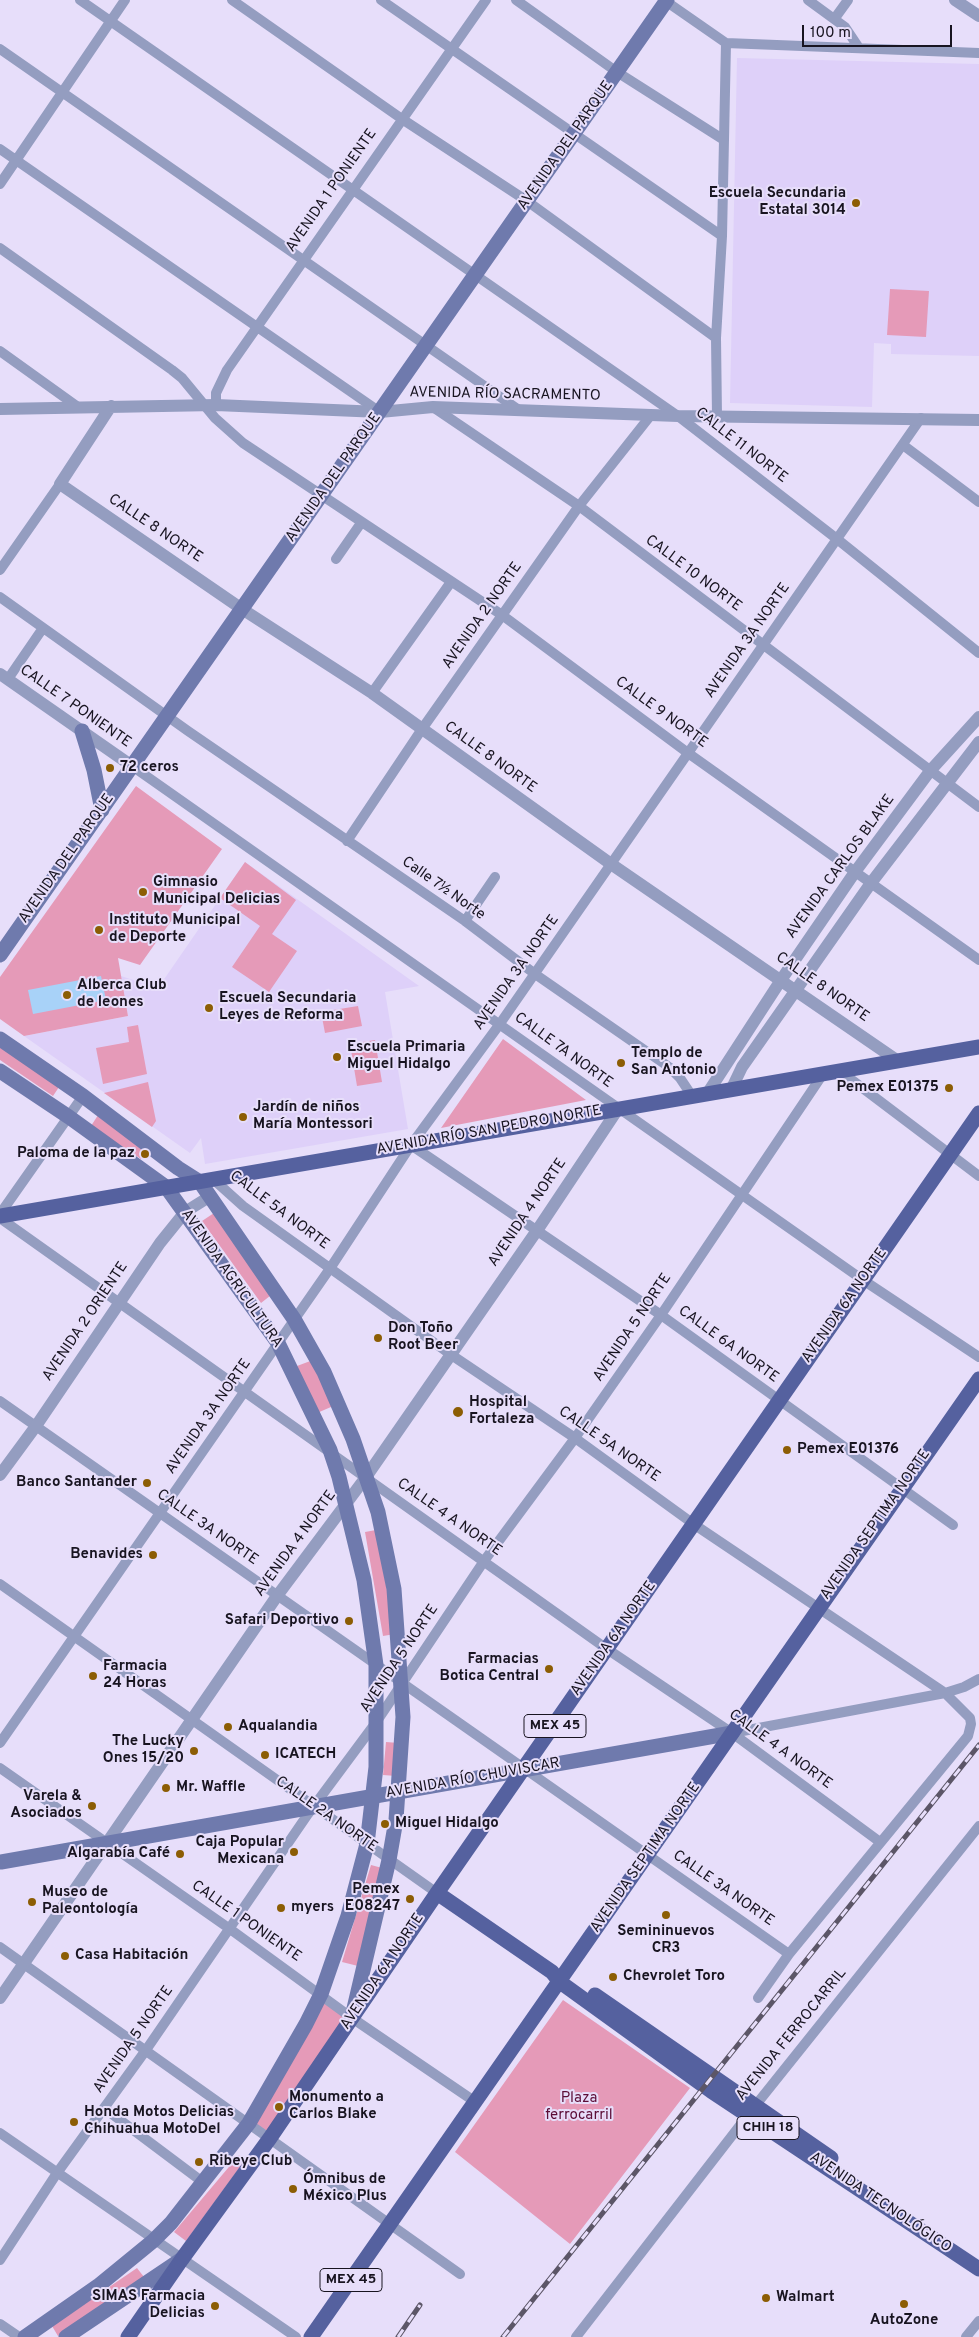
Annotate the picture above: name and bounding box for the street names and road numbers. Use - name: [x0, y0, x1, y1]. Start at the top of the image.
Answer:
- street label: AVENIDA DEL PARQUE: [514, 78, 618, 214]
- street label: AVENIDA 1 PONIENTE: [283, 126, 381, 256]
- street label: AVENIDA RÍO SACRAMENTO: [409, 384, 601, 406]
- street label: CALLE 11 NORTE: [691, 404, 791, 488]
- street label: AVENIDA DEL PARQUE: [282, 410, 386, 546]
- street label: CALLE 8 NORTE: [104, 491, 206, 567]
- street label: CALLE 10 NORTE: [641, 532, 745, 616]
- street label: AVENIDA 2 NORTE: [439, 559, 527, 673]
- street label: AVENIDA 3A NORTE: [701, 580, 795, 702]
- street label: CALLE 7 PONIENTE: [16, 662, 134, 752]
- street label: CALLE 9 NORTE: [611, 673, 711, 753]
- street label: CALLE 8 NORTE: [440, 718, 540, 798]
- street label: AVENIDA DEL PARQUE: [15, 791, 119, 927]
- street label: AVENIDA CARLOS BLAKE: [783, 792, 899, 942]
- street label: Calle 7½ Norte: [398, 854, 488, 924]
- street label: AVENIDA 3A NORTE: [470, 912, 564, 1034]
- street label: CALLE 8 NORTE: [772, 949, 872, 1027]
- street label: CALLE 7A NORTE: [510, 1009, 616, 1093]
- street label: AVENIDA RÍO SAN PEDRO NORTE: [375, 1102, 603, 1160]
- street label: AVENIDA 4 NORTE: [485, 1155, 571, 1271]
- street label: CALLE 5A NORTE: [226, 1168, 332, 1254]
- street label: AVENIDA AGRICULTURA: [176, 1206, 286, 1352]
- street label: AVENIDA 6A NORTE: [799, 1245, 891, 1367]
- street label: AVENIDA 2 ORIENTE: [39, 1259, 133, 1385]
- street label: AVENIDA 5 NORTE: [590, 1270, 676, 1386]
- street label: CALLE 6A NORTE: [674, 1303, 782, 1387]
- street label: AVENIDA 3A NORTE: [162, 1356, 256, 1478]
- street label: CALLE 5A NORTE: [555, 1403, 663, 1487]
- street label: AVENIDA SEPTIMA NORTE: [817, 1446, 935, 1604]
- street label: CALLE 4 A NORTE: [393, 1475, 505, 1561]
- street label: CALLE 3A NORTE: [153, 1486, 261, 1570]
- street label: AVENIDA 4 NORTE: [251, 1487, 341, 1601]
- street label: AVENIDA 6A NORTE: [568, 1578, 660, 1700]
- street label: AVENIDA 5 NORTE: [357, 1601, 443, 1717]
- street label: CALLE 4 A NORTE: [725, 1706, 835, 1794]
- road number: MEX 45: [524, 1714, 586, 1738]
- street label: AVENIDA RÍO CHUVISCAR: [385, 1755, 561, 1803]
- street label: CALLE 2A NORTE: [272, 1773, 380, 1857]
- street label: AVENIDA SEPTIMA NORTE: [587, 1779, 705, 1937]
- street label: CALLE 3A NORTE: [669, 1847, 777, 1931]
- street label: CALLE 1 PONIENTE: [188, 1877, 304, 1967]
- street label: AVENIDA 6A NORTE: [337, 1910, 429, 2034]
- street label: AVENIDA FERROCARRIL: [733, 1965, 851, 2105]
- street label: AVENIDA 5 NORTE: [90, 1983, 178, 2097]
- road number: CHIH 18: [737, 2116, 799, 2140]
- street label: AVENIDA TECNOLÓGICO: [806, 2149, 954, 2257]
- road number: MEX 45: [320, 2268, 382, 2292]

